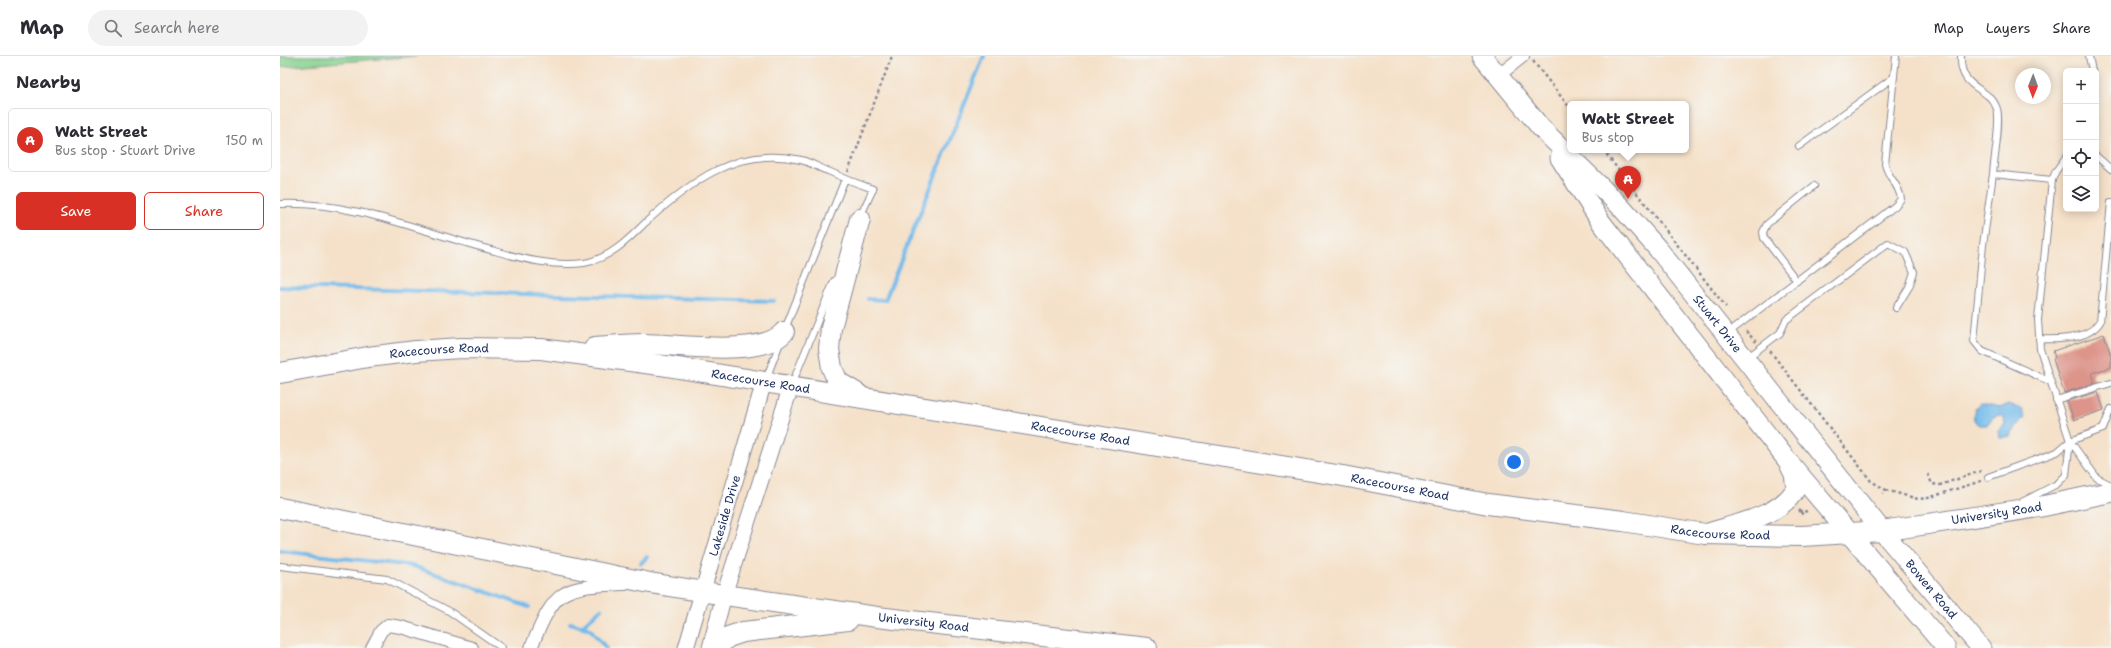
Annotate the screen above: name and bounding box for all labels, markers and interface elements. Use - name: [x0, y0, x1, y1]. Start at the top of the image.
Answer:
- search box: [88, 10, 368, 46]
- text: Map: [20, 15, 64, 40]
- icon: search: [102, 17, 124, 39]
- text: Search here: [134, 18, 220, 38]
- text: Map: [1934, 19, 1964, 37]
- text: Layers: [1986, 19, 2030, 37]
- text: Share: [2052, 19, 2091, 37]
- north arrow: [2015, 68, 2051, 104]
- map controls: [2063, 68, 2099, 212]
- button: +: [2063, 68, 2099, 104]
- text: Nearby: [16, 71, 81, 93]
- popup: [1567, 101, 1689, 153]
- button: −: [2063, 104, 2099, 140]
- text: Watt Street: [1582, 109, 1674, 129]
- text: Watt Street: [55, 122, 148, 142]
- text: Bus stop: [1582, 129, 1634, 146]
- text: A: [25, 132, 35, 149]
- text: 150 m: [225, 132, 263, 149]
- button: locate: [2063, 140, 2099, 176]
- text: Bus stop · Stuart Drive: [55, 142, 196, 159]
- pin: A: [1615, 166, 1641, 199]
- button: layers: [2063, 176, 2099, 212]
- button: Save: [16, 192, 136, 230]
- button: Share: [144, 192, 264, 230]
- street label: Stuart Drive: [1689, 291, 1746, 356]
- street label: Racecourse Road: [388, 340, 490, 362]
- street label: Racecourse Road: [710, 365, 812, 397]
- street label: Racecourse Road: [1030, 417, 1131, 449]
- your location: [1504, 452, 1524, 472]
- street label: Racecourse Road: [1349, 470, 1451, 504]
- street label: Lakeside Drive: [705, 473, 744, 558]
- street label: University Road: [1950, 499, 2044, 528]
- street label: Racecourse Road: [1669, 521, 1771, 543]
- street label: Bowen Road: [1902, 556, 1961, 623]
- street label: University Road: [877, 609, 970, 636]

